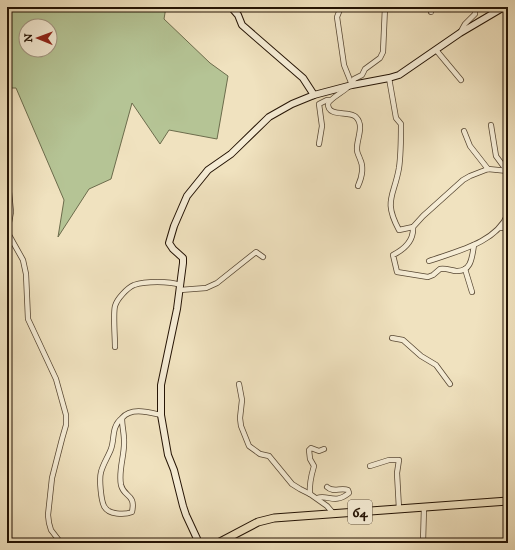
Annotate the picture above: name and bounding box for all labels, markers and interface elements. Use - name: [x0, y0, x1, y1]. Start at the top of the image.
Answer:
- north arrow: [18, 18, 58, 58]
- text: N: [22, 33, 36, 42]
- road number: 64: [348, 500, 372, 524]

